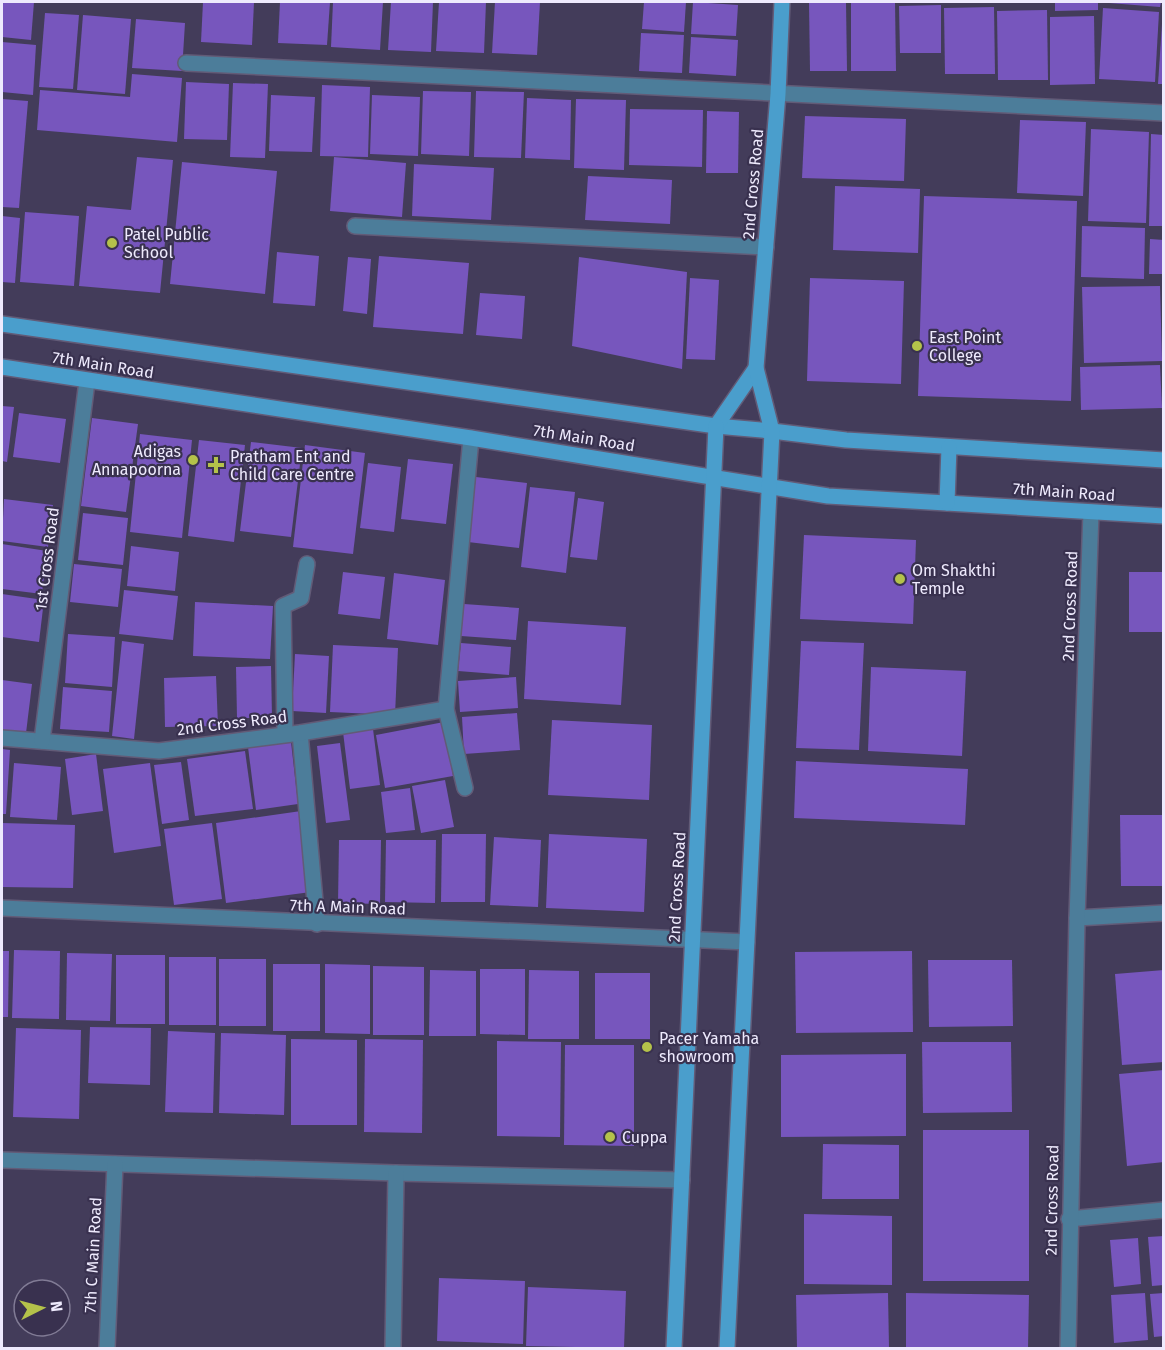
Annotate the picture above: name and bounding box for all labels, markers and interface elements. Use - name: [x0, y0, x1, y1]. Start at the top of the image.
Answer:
- street label: 2nd Cross Road: [739, 128, 767, 240]
- place label: Patel Public School: [124, 225, 209, 262]
- marker: Patel Public School: [105, 236, 119, 250]
- place label: East Point College: [929, 328, 1001, 365]
- marker: East Point College: [910, 339, 924, 353]
- street label: 7th Main Road: [51, 348, 155, 382]
- street label: 7th Main Road: [532, 421, 636, 455]
- place label: Adigas Annapoorna: [92, 442, 181, 479]
- place label: Pratham Ent and Child Care Centre: [230, 447, 354, 484]
- marker: Adigas Annapoorna: [186, 453, 200, 467]
- marker: Pratham Ent and Child Care Centre: [207, 456, 225, 474]
- street label: 7th Main Road: [1012, 479, 1116, 505]
- street label: 1st Cross Road: [31, 506, 63, 612]
- street label: 2nd Cross Road: [1059, 550, 1081, 662]
- place label: Om Shakthi Temple: [912, 561, 996, 598]
- marker: Om Shakthi Temple: [893, 572, 907, 586]
- street label: 2nd Cross Road: [176, 707, 288, 739]
- street label: 2nd Cross Road: [665, 831, 689, 943]
- street label: 7th A Main Road: [290, 895, 406, 919]
- place label: Pacer Yamaha showroom: [659, 1029, 759, 1066]
- marker: Pacer Yamaha showroom: [640, 1040, 654, 1054]
- place label: Cuppa: [622, 1128, 668, 1147]
- marker: Cuppa: [603, 1130, 617, 1144]
- street label: 2nd Cross Road: [1042, 1144, 1062, 1256]
- street label: 7th C Main Road: [80, 1197, 106, 1313]
- north arrow: [12, 1278, 72, 1338]
- text: N: [46, 1300, 66, 1313]

